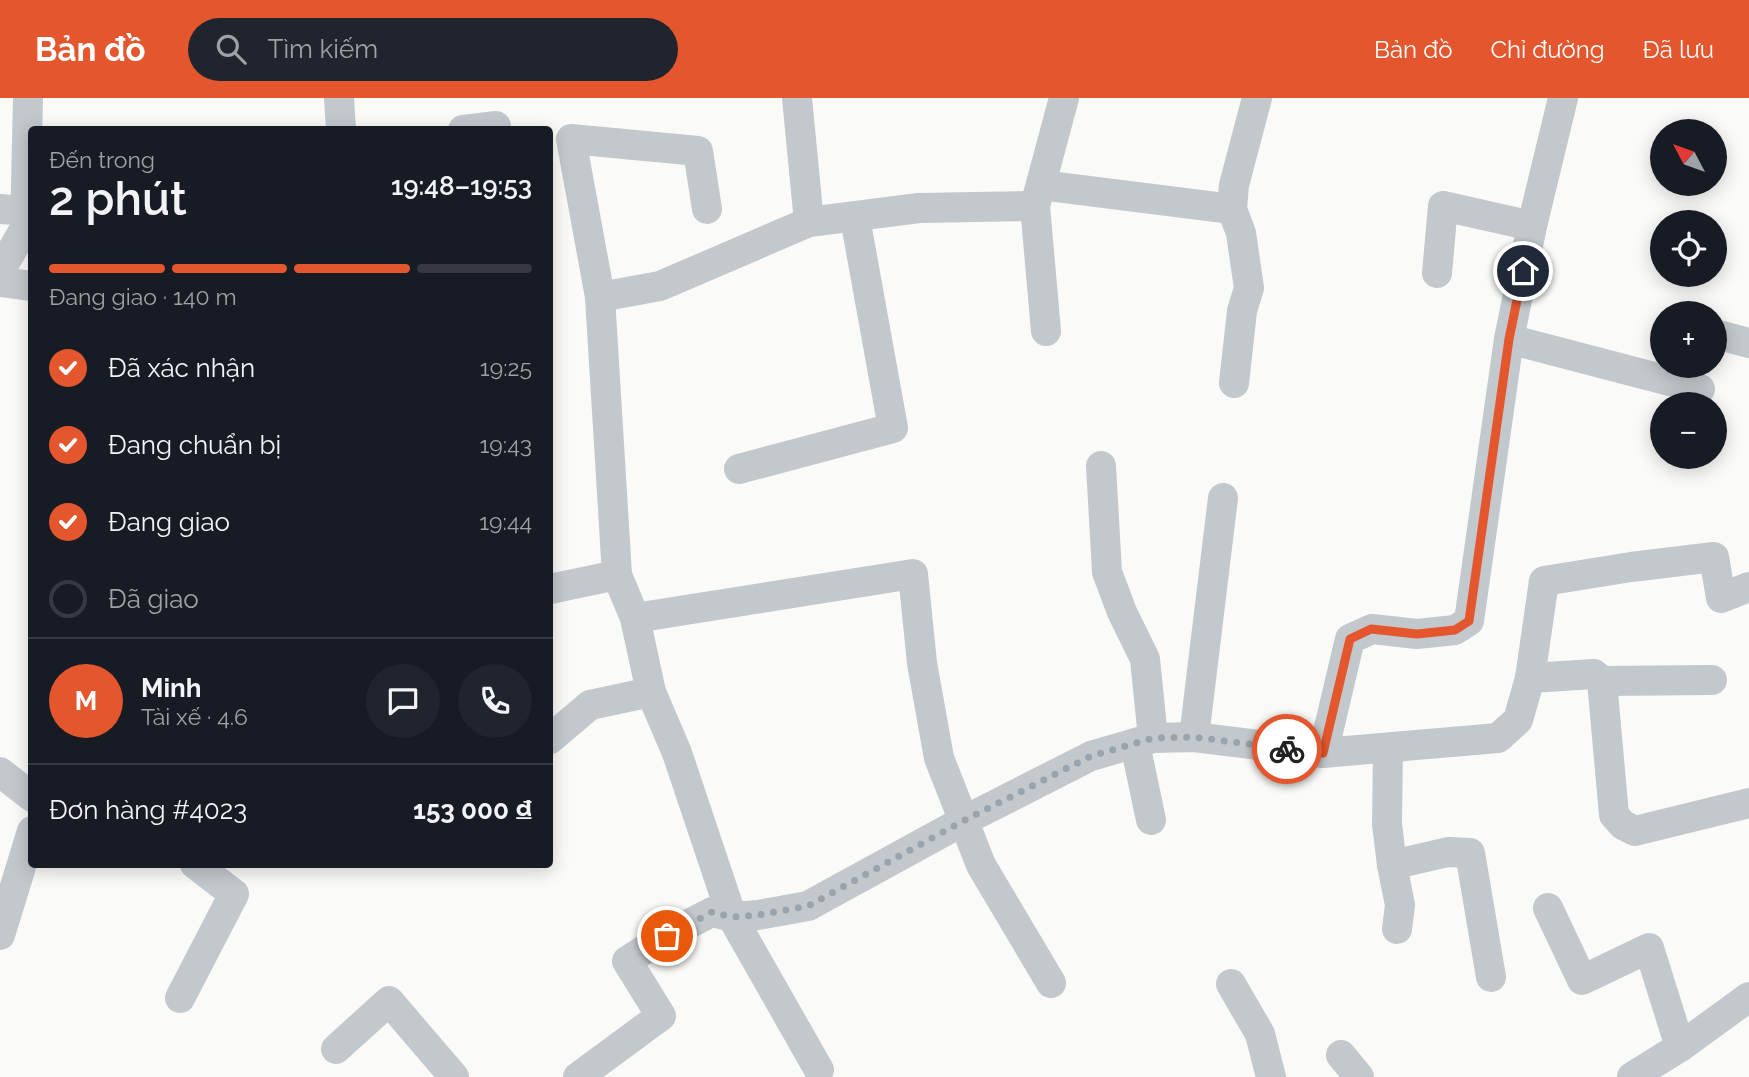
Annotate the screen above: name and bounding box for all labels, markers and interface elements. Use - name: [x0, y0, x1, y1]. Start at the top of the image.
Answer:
- search box: [188, 18, 678, 81]
- text: Bản đồ: [35, 30, 146, 69]
- icon: search: [212, 30, 250, 68]
- text: Tìm kiếm: [268, 34, 378, 64]
- text: Bản đồ: [1374, 35, 1452, 64]
- text: Chỉ đường: [1490, 35, 1605, 64]
- text: Đã lưu: [1643, 35, 1714, 64]
- north arrow: [1650, 119, 1727, 196]
- map controls: [1650, 119, 1727, 469]
- text: Đến trong: [49, 146, 155, 173]
- text: 19:48–19:53: [391, 171, 532, 201]
- text: 2 phút: [49, 172, 187, 226]
- button: locate: [1650, 210, 1727, 287]
- pin: [1493, 241, 1553, 301]
- icon: home: [1504, 252, 1542, 290]
- text: Đang giao · 140 m: [49, 283, 237, 310]
- button: +: [1650, 301, 1727, 378]
- icon: check: [49, 349, 87, 387]
- text: Đã xác nhận: [108, 353, 255, 383]
- text: 19:25: [480, 354, 532, 381]
- button: −: [1650, 392, 1727, 469]
- icon: check: [49, 426, 87, 464]
- text: Đang chuẩn bị: [108, 430, 281, 460]
- text: 19:43: [480, 431, 532, 458]
- icon: check: [49, 503, 87, 541]
- text: Đang giao: [108, 507, 230, 537]
- text: 19:44: [479, 508, 532, 535]
- text: Đã giao: [108, 584, 199, 614]
- button: chat: [366, 664, 440, 738]
- button: phone: [458, 664, 532, 738]
- text: Minh: [141, 673, 202, 703]
- text: M: [75, 686, 97, 716]
- text: Tài xế · 4.6: [141, 703, 248, 730]
- courier: [1252, 714, 1322, 784]
- icon: bike: [1268, 730, 1306, 768]
- text: Đơn hàng #4023: [49, 795, 247, 825]
- text: 153 000 ₫: [413, 795, 532, 825]
- pin: [637, 906, 697, 966]
- icon: bag: [648, 917, 686, 955]

